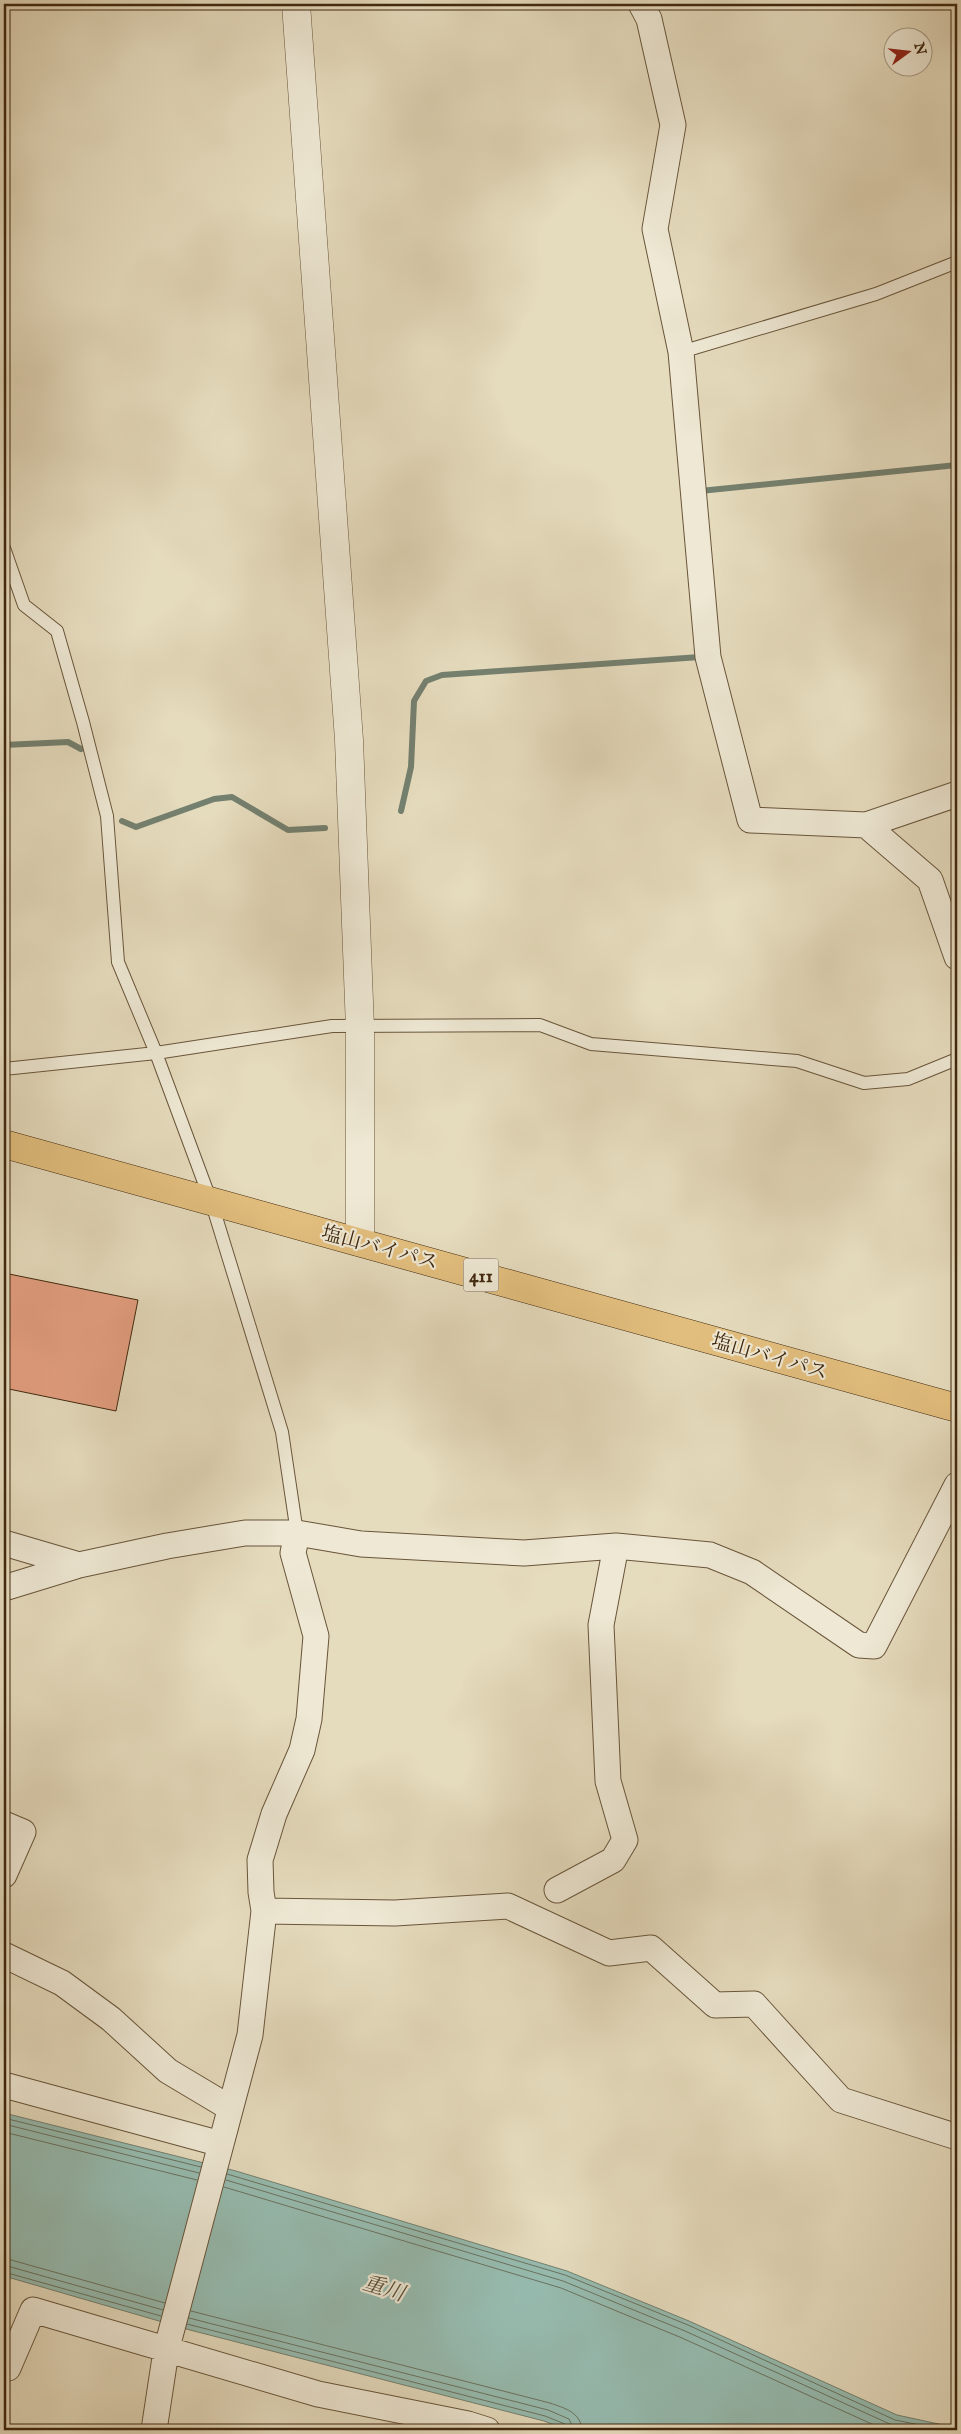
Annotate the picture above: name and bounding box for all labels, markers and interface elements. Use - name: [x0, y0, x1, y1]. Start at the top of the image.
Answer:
- north arrow: [884, 28, 934, 78]
- text: N: [909, 40, 930, 57]
- street label: 塩山バイパス: [319, 1221, 441, 1276]
- road number: 411: [464, 1258, 498, 1292]
- street label: 塩山バイパス: [709, 1329, 831, 1386]
- water label: 重川: [360, 2270, 410, 2309]

